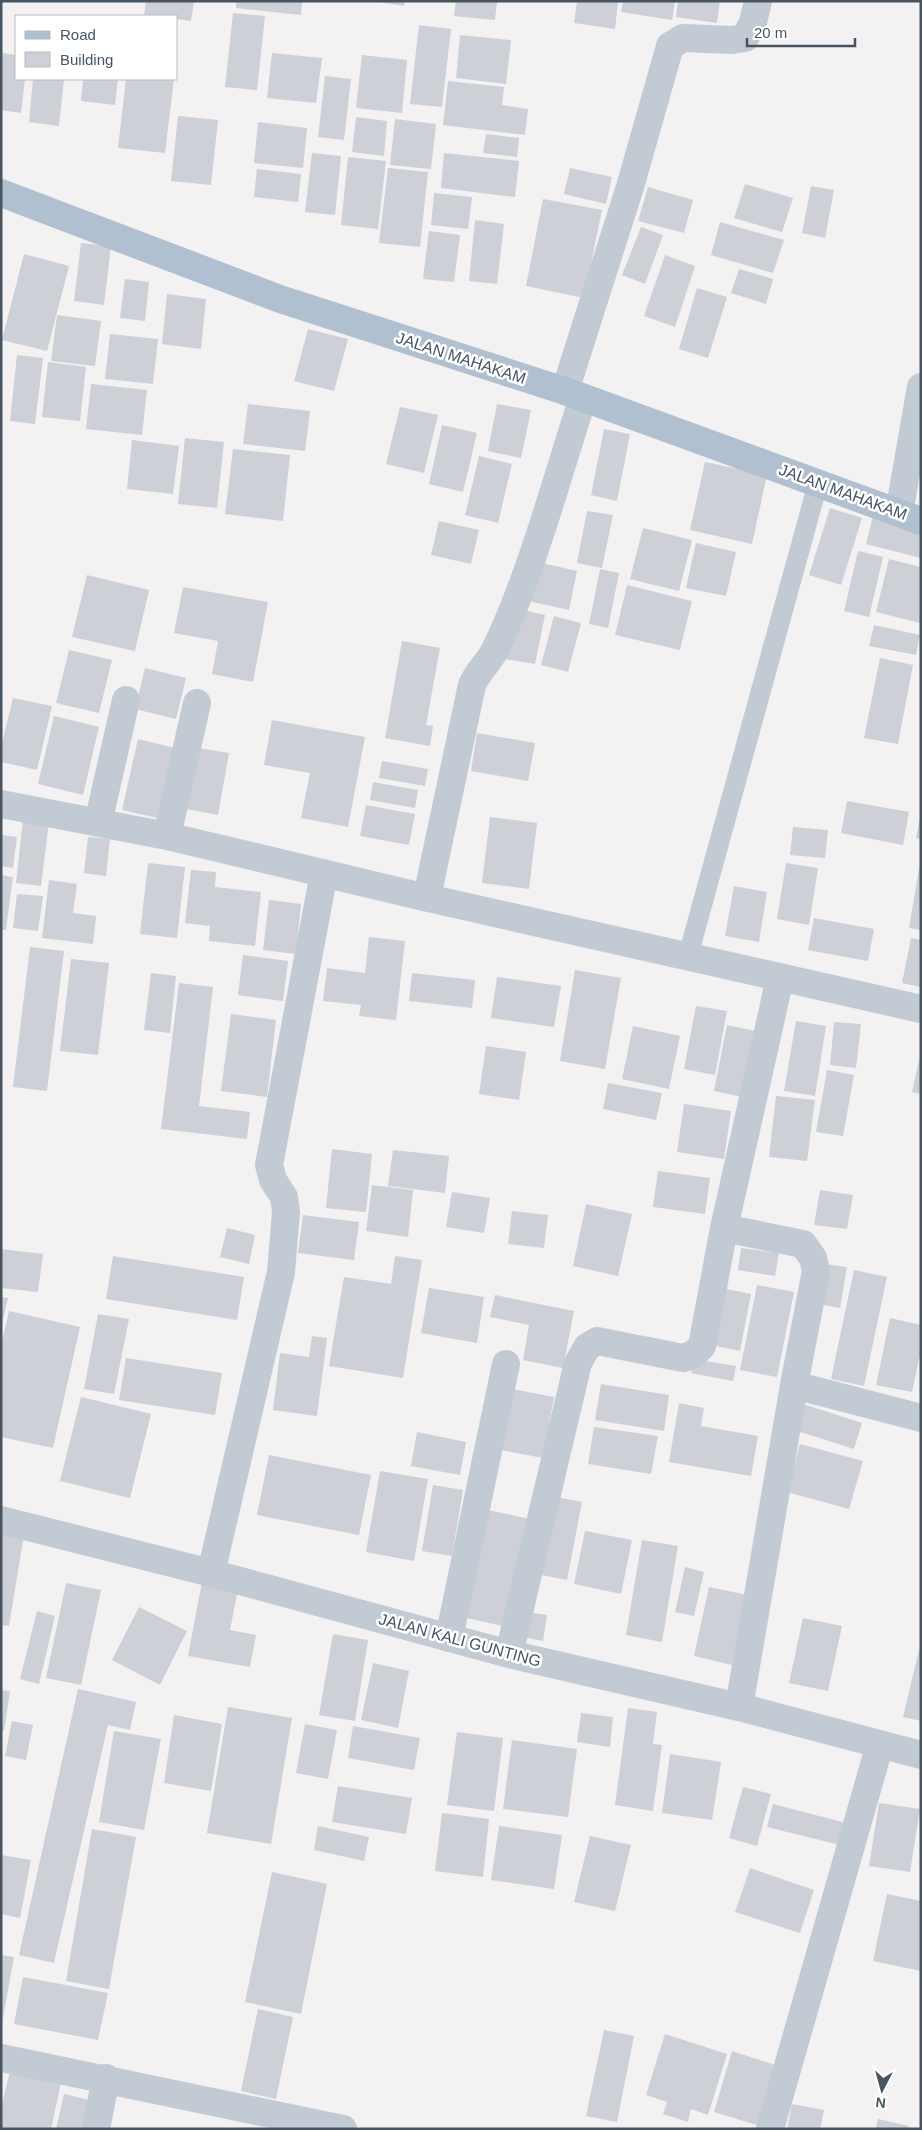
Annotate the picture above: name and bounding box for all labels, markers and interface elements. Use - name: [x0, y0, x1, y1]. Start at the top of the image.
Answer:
- legend: [15, 15, 178, 80]
- scale bar: [747, 15, 854, 47]
- text: 20 m: [754, 24, 787, 41]
- text: Road: [60, 26, 96, 43]
- text: Building: [60, 51, 113, 68]
- street label: JALAN MAHAKAM: [394, 329, 528, 387]
- street label: JALAN MAHAKAM: [777, 461, 909, 523]
- street label: JALAN KALI GUNTING: [377, 1610, 543, 1670]
- north arrow: [857, 2065, 907, 2115]
- text: N: [875, 2094, 887, 2111]

